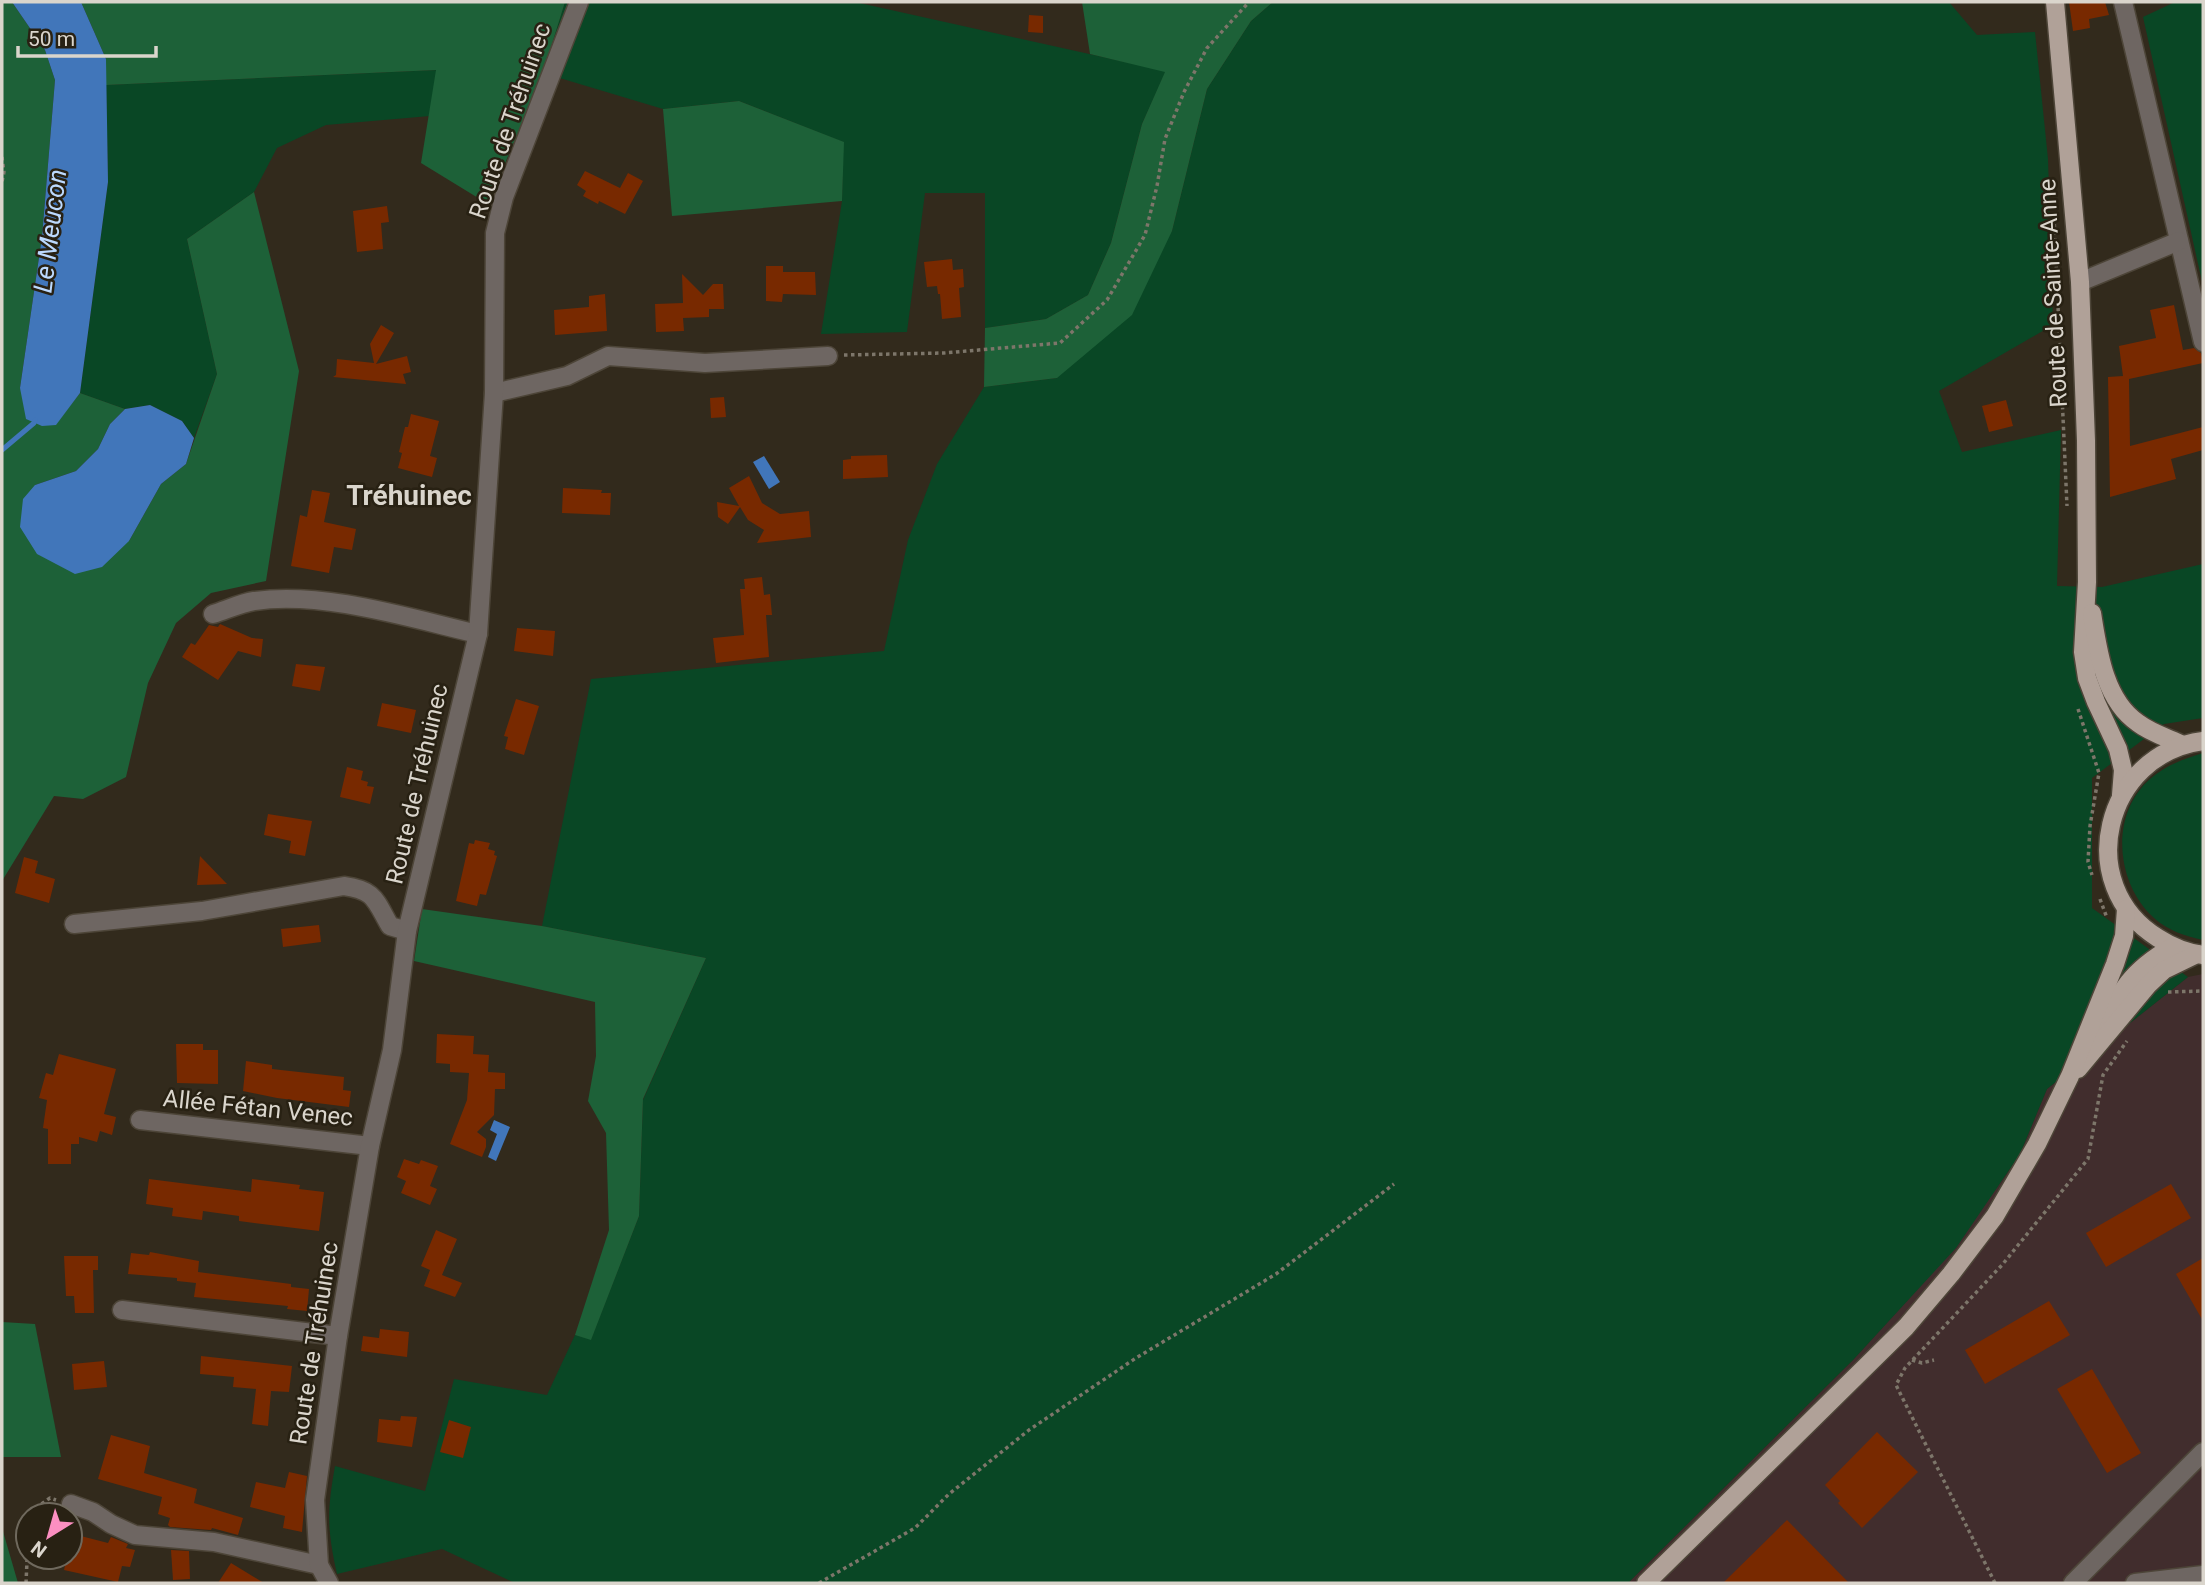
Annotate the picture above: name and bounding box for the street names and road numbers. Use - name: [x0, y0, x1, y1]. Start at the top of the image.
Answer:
- street label: Route de Tréhuinec: [463, 20, 557, 222]
- street label: Route de Sainte-Anne: [2033, 178, 2073, 408]
- street label: Route de Tréhuinec: [380, 681, 454, 887]
- street label: Allée Fétan Venec: [162, 1084, 354, 1132]
- street label: Route de Tréhuinec: [284, 1240, 344, 1446]

